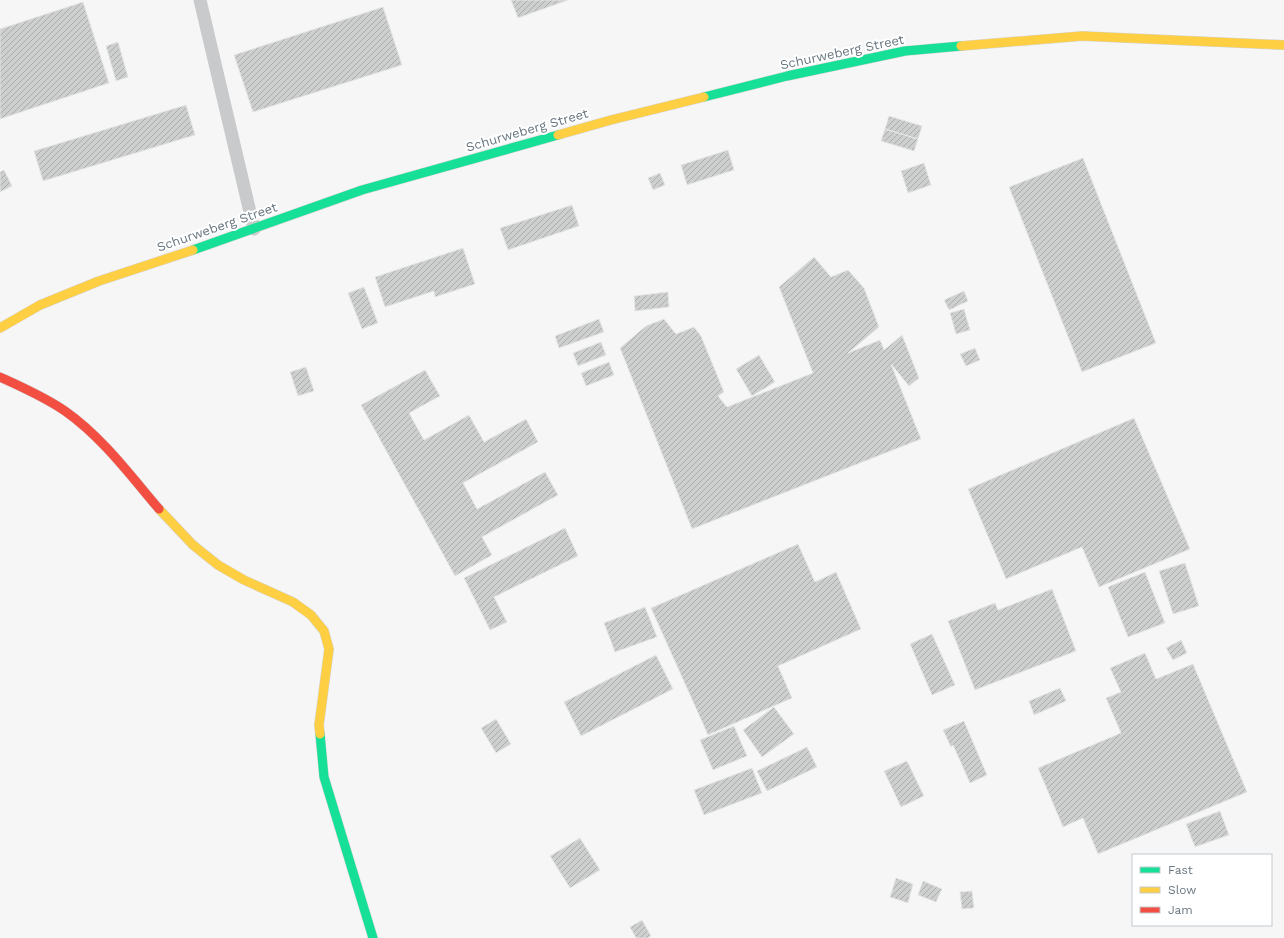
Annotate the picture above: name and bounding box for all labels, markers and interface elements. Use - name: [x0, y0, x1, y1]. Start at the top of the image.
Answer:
- street label: Schurweberg Street: [779, 31, 906, 72]
- street label: Schurweberg Street: [464, 105, 590, 155]
- street label: Schurweberg Street: [155, 199, 280, 255]
- legend: [1132, 854, 1272, 926]
- text: Fast: [1168, 863, 1193, 877]
- text: Slow: [1168, 883, 1196, 897]
- text: Jam: [1168, 903, 1193, 917]

